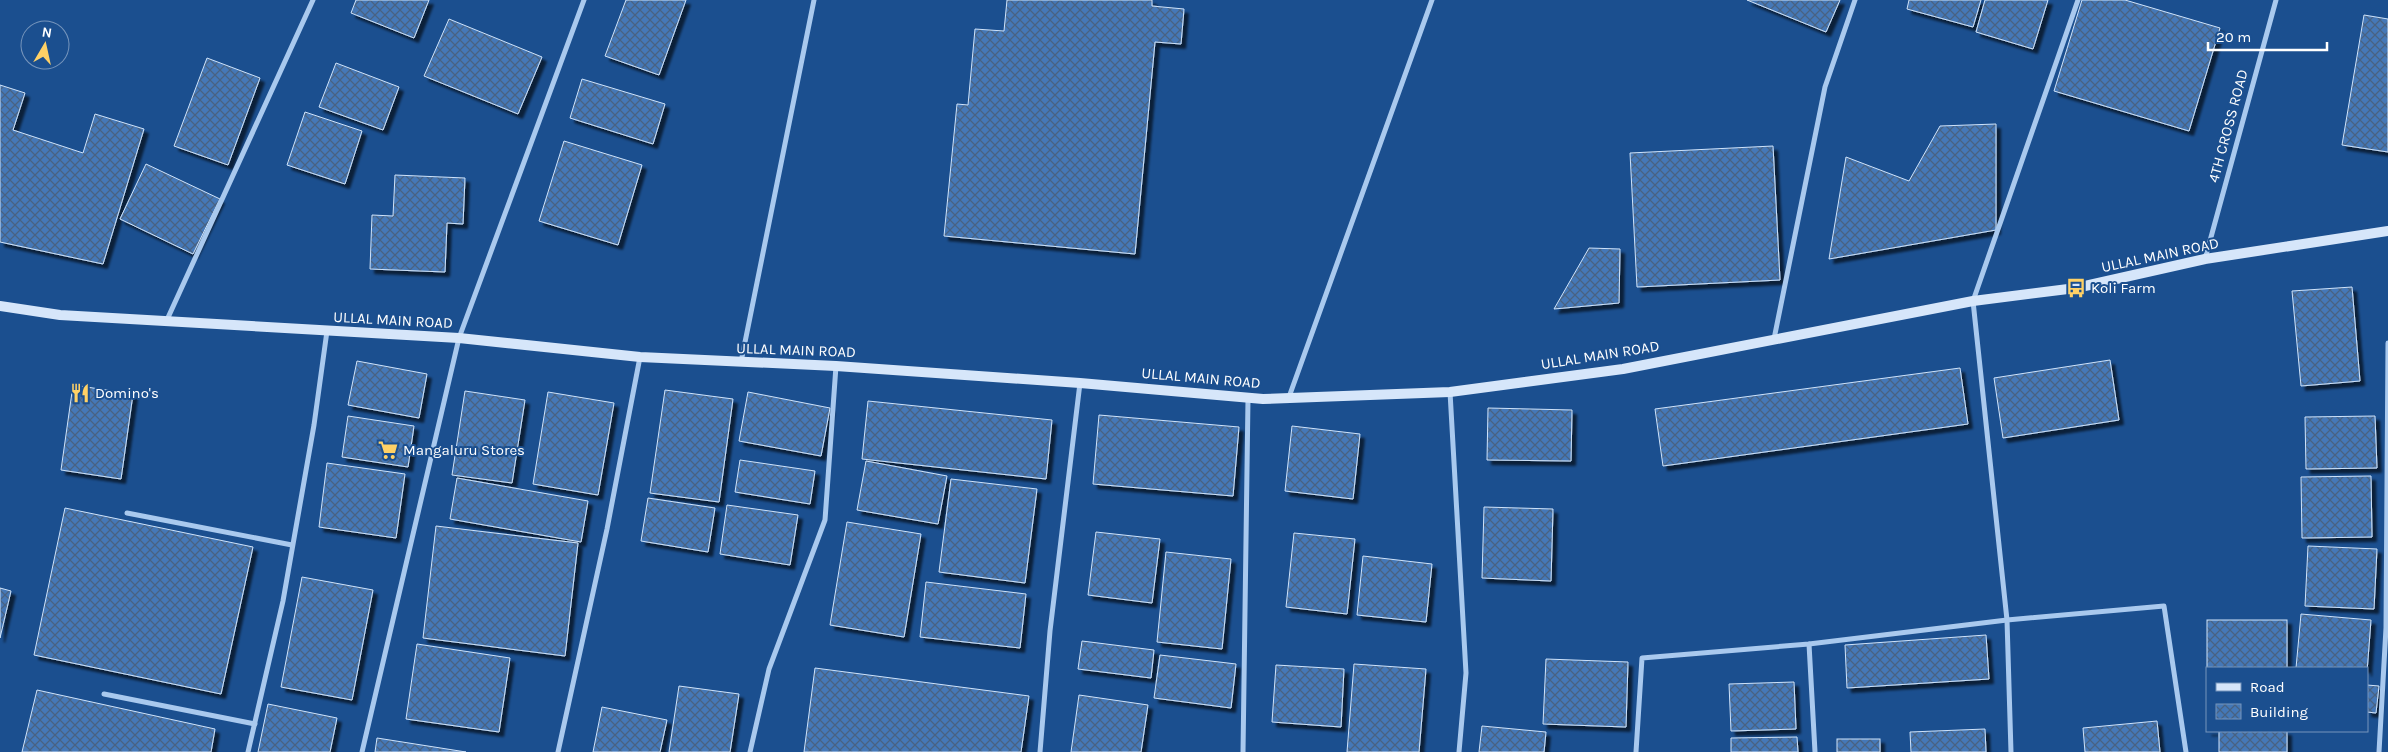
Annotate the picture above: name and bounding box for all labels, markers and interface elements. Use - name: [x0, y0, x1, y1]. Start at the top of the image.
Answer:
- north arrow: [20, 20, 70, 70]
- scale bar: [2208, 20, 2327, 52]
- text: N: [41, 23, 53, 42]
- text: 20 m: [2216, 28, 2251, 46]
- street label: 4TH CROSS ROAD: [2204, 67, 2252, 185]
- street label: ULLAL MAIN ROAD: [2100, 234, 2220, 276]
- bus stop icon: Koli Farm: [2065, 277, 2087, 299]
- place label: Koli Farm: [2091, 279, 2156, 297]
- street label: ULLAL MAIN ROAD: [333, 308, 453, 332]
- street label: ULLAL MAIN ROAD: [1539, 337, 1661, 373]
- street label: ULLAL MAIN ROAD: [736, 339, 856, 361]
- street label: ULLAL MAIN ROAD: [1141, 364, 1261, 392]
- restaurant icon: Domino's: [69, 382, 91, 404]
- place label: Domino's: [95, 384, 159, 402]
- supermarket icon: Mangaluru Stores: [377, 439, 399, 461]
- place label: Mangaluru Stores: [403, 441, 525, 459]
- legend: [2206, 667, 2368, 732]
- text: Road: [2250, 678, 2285, 696]
- text: Building: [2250, 703, 2308, 721]

